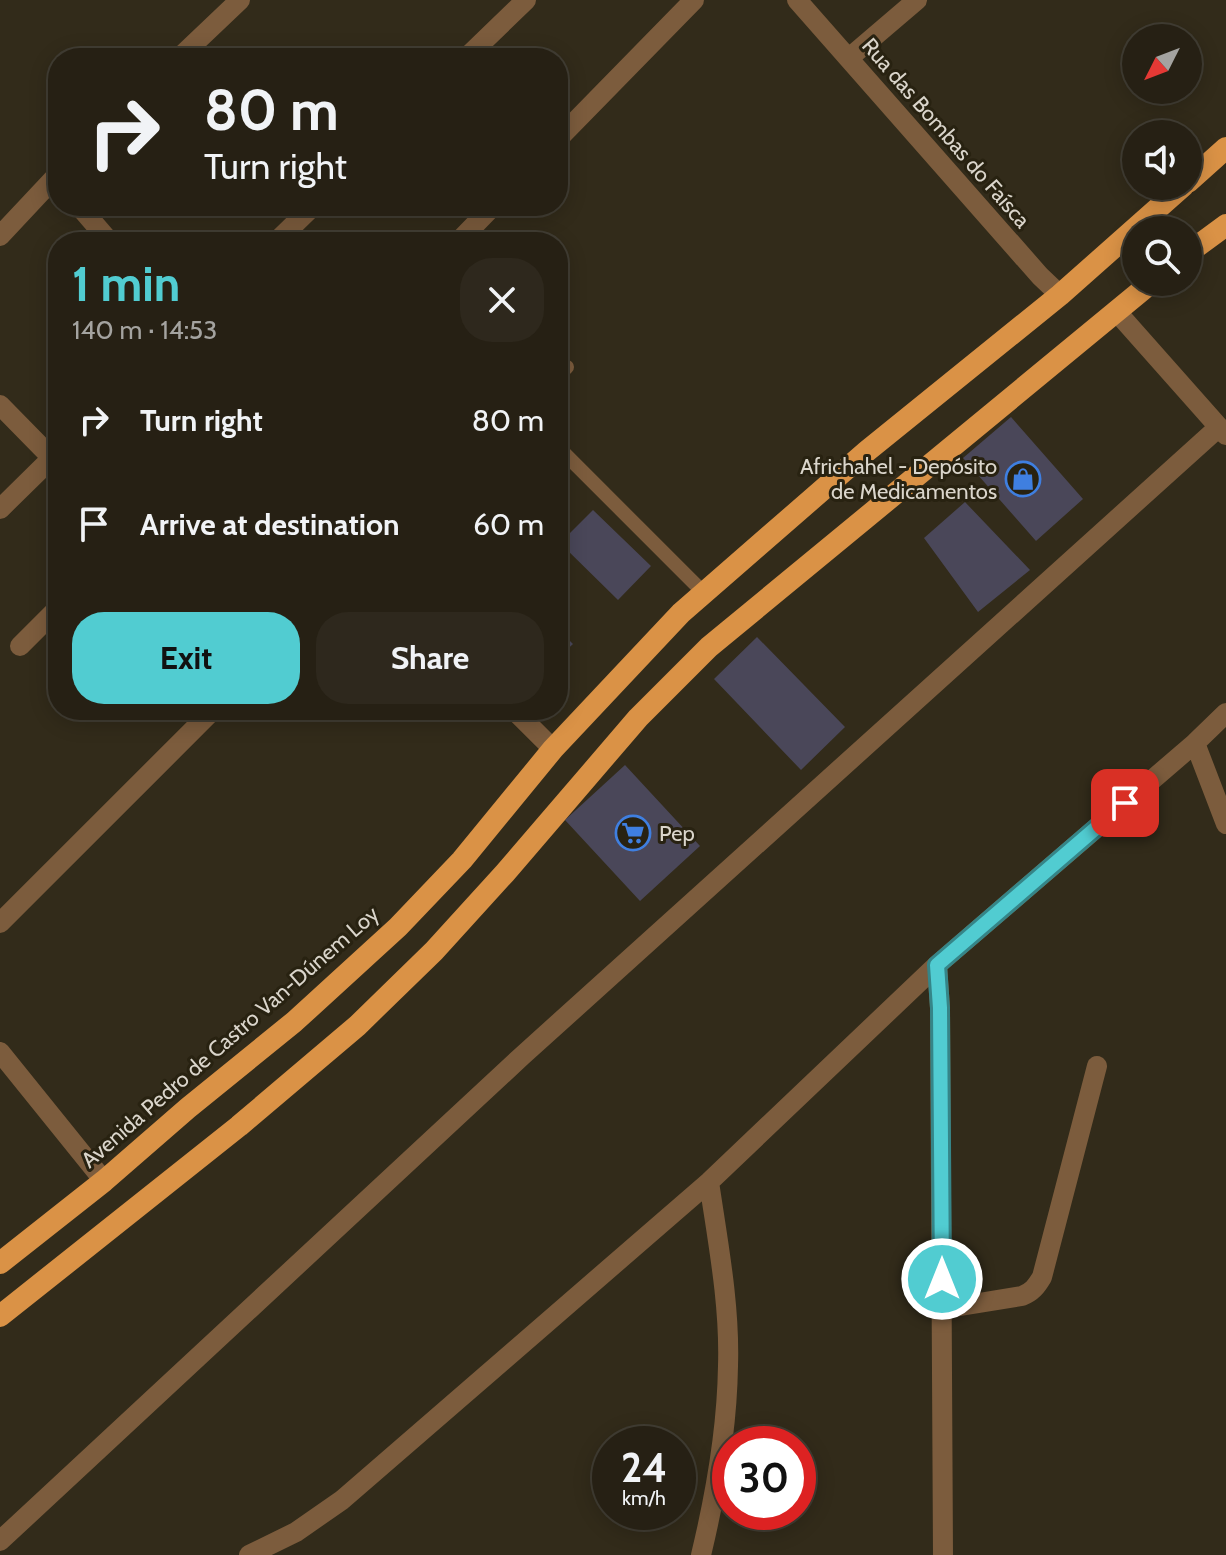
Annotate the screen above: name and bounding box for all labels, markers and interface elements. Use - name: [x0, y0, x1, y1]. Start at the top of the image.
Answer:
- north arrow: [1122, 24, 1202, 104]
- map controls: [1122, 24, 1202, 296]
- street label: Rua das Bombas do Faísca: [856, 33, 1036, 234]
- text: 80 m: [204, 76, 339, 144]
- icon: right: [72, 80, 176, 184]
- button: sound: [1122, 120, 1202, 200]
- text: Turn right: [204, 144, 347, 188]
- button: search: [1122, 216, 1202, 296]
- text: 1 min: [72, 255, 180, 313]
- button: close: [460, 258, 544, 342]
- text: 140 m · 14:53: [72, 314, 217, 346]
- icon: right: [72, 398, 116, 442]
- text: Turn right: [140, 402, 263, 439]
- text: 80 m: [472, 402, 544, 439]
- place label: Africhahel - Depósito de Medicamentos: [800, 453, 997, 505]
- shop icon: Africhahel - Depósito de Medicamentos: [1004, 460, 1042, 498]
- icon: arrive: [72, 502, 116, 546]
- text: Arrive at destination: [140, 506, 400, 543]
- text: 60 m: [473, 506, 544, 543]
- button: Exit: [72, 612, 300, 704]
- button: Share: [316, 612, 544, 704]
- pin: [1091, 769, 1159, 837]
- icon: arrive: [1103, 781, 1147, 825]
- supermarket icon: Pep: [614, 814, 652, 852]
- place label: Pep: [659, 820, 695, 847]
- street label: Avenida Pedro de Castro Van-Dúnem Loy: [76, 900, 384, 1174]
- position arrow: [900, 1237, 984, 1321]
- speed limit sign: 30: [712, 1426, 816, 1530]
- text: 24: [621, 1443, 667, 1492]
- text: km/h: [622, 1486, 666, 1510]

